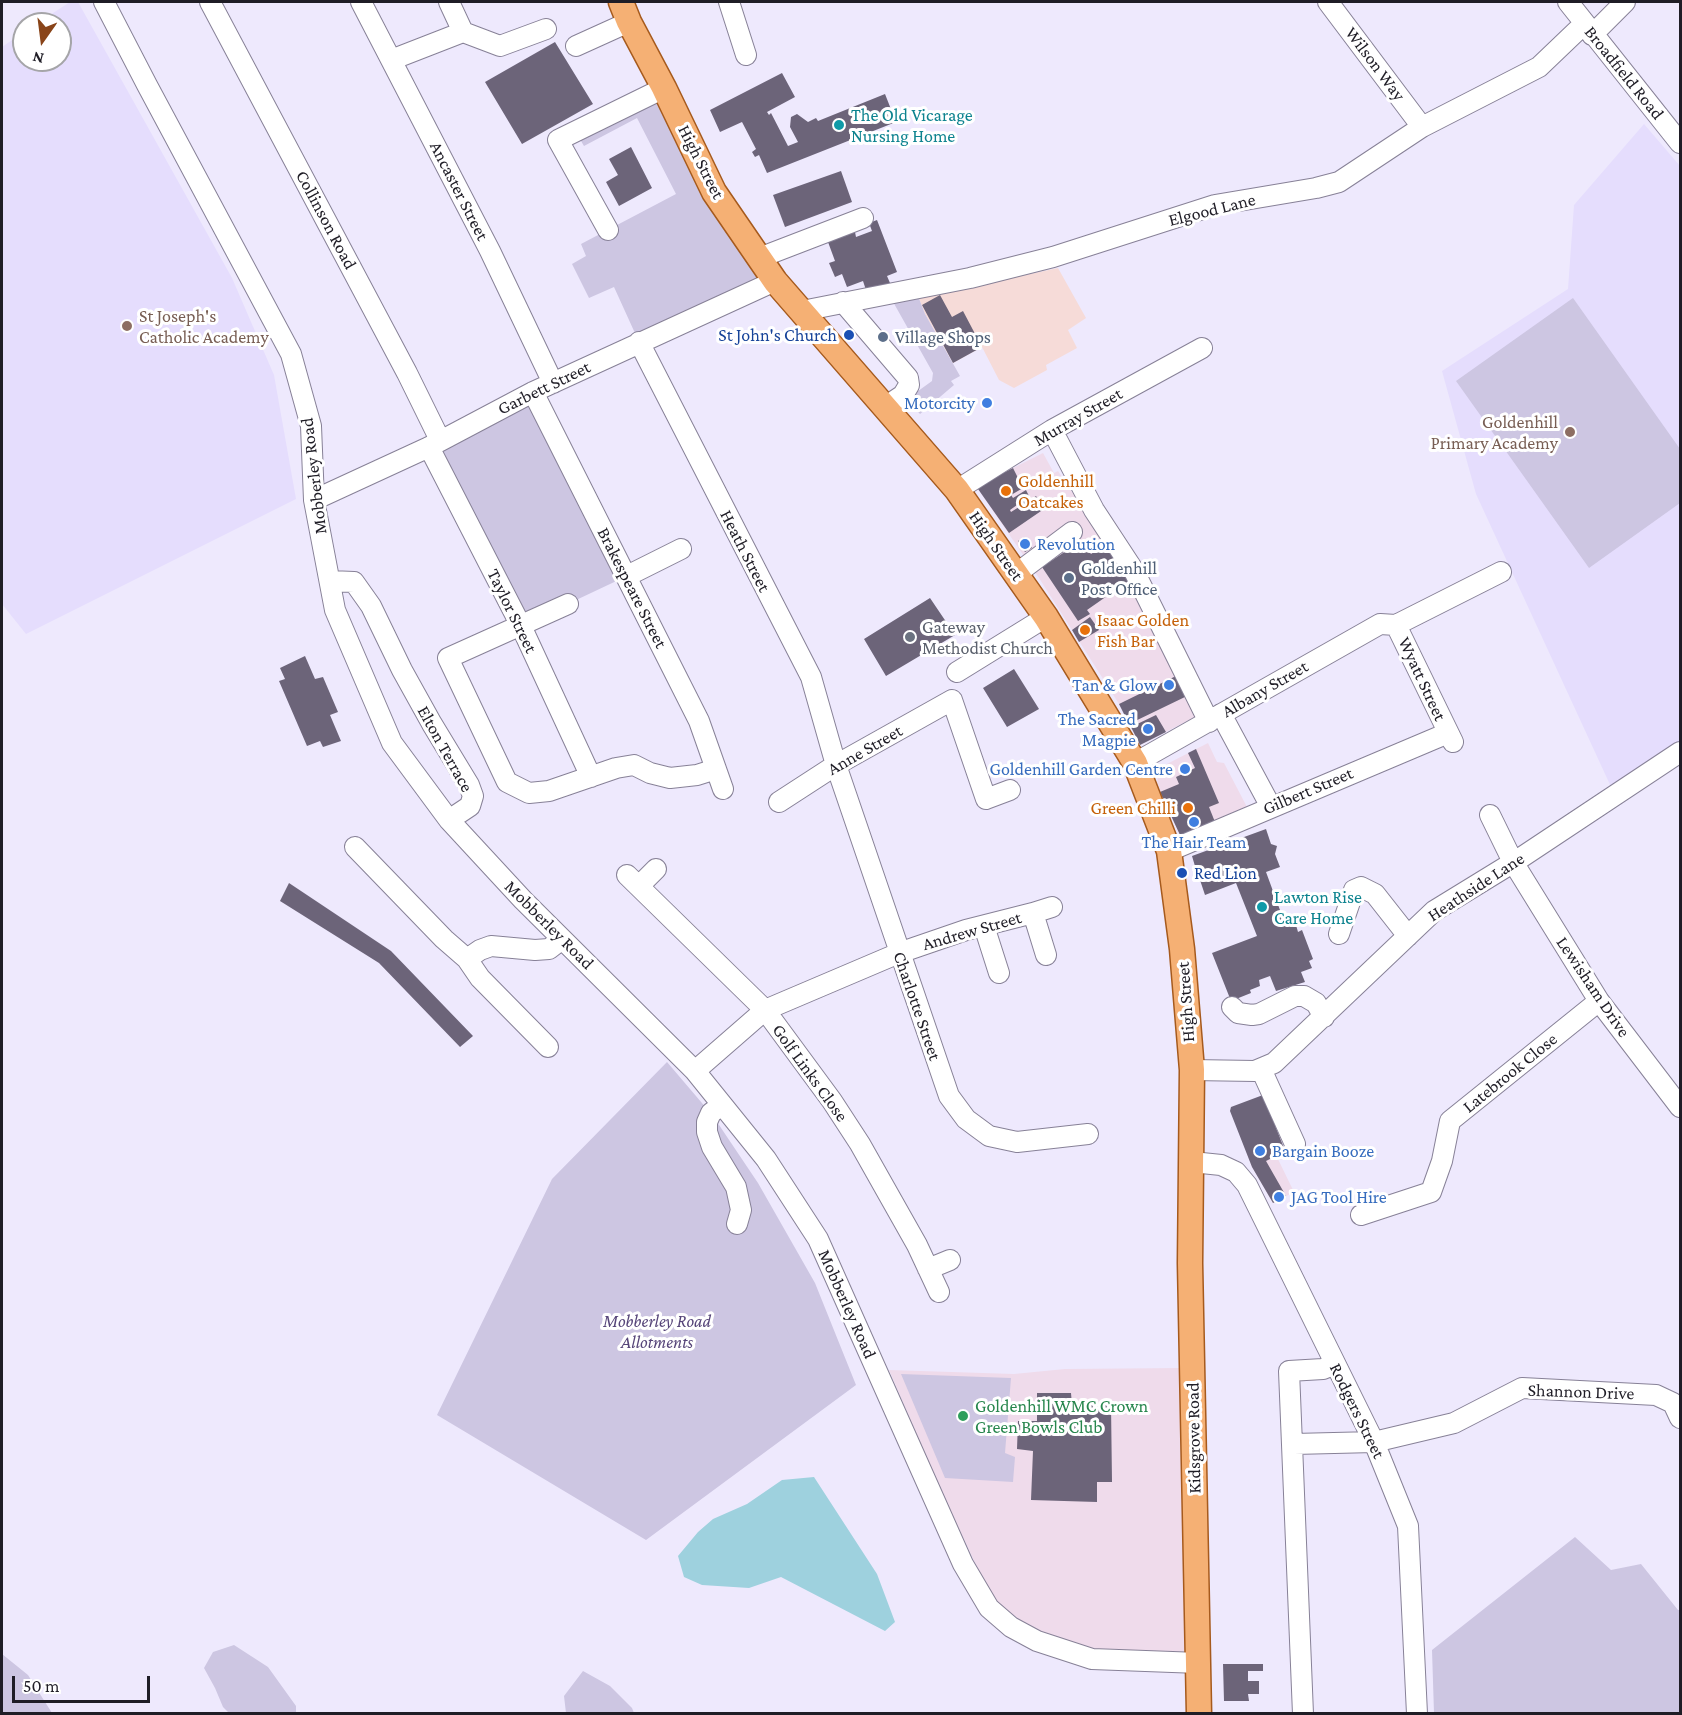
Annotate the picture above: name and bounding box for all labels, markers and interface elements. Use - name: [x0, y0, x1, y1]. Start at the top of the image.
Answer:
- north arrow: [12, 12, 72, 72]
- street label: Broadfield Road: [1580, 22, 1668, 124]
- street label: Wilson Way: [1340, 23, 1410, 105]
- text: N: [31, 48, 45, 68]
- place label: The Old Vicarage Nursing Home: [851, 104, 973, 146]
- marker: The Old Vicarage Nursing Home: [832, 118, 846, 132]
- street label: High Street: [673, 121, 729, 203]
- street label: Ancaster Street: [425, 138, 493, 244]
- street label: Collinson Road: [291, 167, 361, 273]
- street label: Elgood Lane: [1166, 189, 1258, 231]
- place label: St Joseph's Catholic Academy: [139, 305, 269, 348]
- marker: St Joseph's Catholic Academy: [120, 319, 134, 333]
- place label: St John's Church: [718, 324, 837, 346]
- place label: Village Shops: [895, 326, 991, 348]
- marker: St John's Church: [842, 328, 856, 342]
- marker: Village Shops: [876, 330, 890, 344]
- street label: Garbett Street: [494, 356, 594, 420]
- street label: Murray Street: [1030, 383, 1126, 451]
- place label: Motorcity: [904, 392, 975, 414]
- marker: Motorcity: [980, 396, 994, 410]
- place label: Goldenhill Primary Academy: [1431, 411, 1558, 454]
- street label: Mobberley Road: [296, 416, 332, 536]
- marker: Goldenhill Primary Academy: [1563, 425, 1577, 439]
- place label: Goldenhill Oatcakes: [1018, 470, 1094, 512]
- marker: Goldenhill Oatcakes: [999, 484, 1013, 498]
- street label: Heath Street: [715, 506, 775, 596]
- street label: High Street: [964, 507, 1028, 585]
- street label: Brakespeare Street: [592, 524, 672, 652]
- place label: Revolution: [1037, 533, 1115, 555]
- marker: Revolution: [1018, 537, 1032, 551]
- place label: Goldenhill Post Office: [1081, 557, 1157, 600]
- street label: Taylor Street: [482, 565, 542, 657]
- marker: Goldenhill Post Office: [1062, 571, 1076, 585]
- place label: Isaac Golden Fish Bar: [1097, 609, 1189, 652]
- place label: Gateway Methodist Church: [922, 616, 1053, 658]
- marker: Isaac Golden Fish Bar: [1078, 623, 1092, 637]
- marker: Gateway Methodist Church: [903, 630, 917, 644]
- street label: Wyatt Street: [1393, 634, 1451, 724]
- street label: Albany Street: [1218, 656, 1312, 722]
- place label: Tan & Glow: [1072, 674, 1157, 696]
- marker: Tan & Glow: [1162, 678, 1176, 692]
- street label: Elton Terrace: [412, 702, 478, 796]
- place label: The Sacred Magpie: [1058, 708, 1136, 750]
- street label: Anne Street: [824, 720, 906, 780]
- marker: The Sacred Magpie: [1141, 722, 1155, 736]
- place label: Goldenhill Garden Centre: [990, 758, 1173, 780]
- marker: Goldenhill Garden Centre: [1178, 762, 1192, 776]
- street label: Gilbert Street: [1260, 762, 1356, 820]
- place label: Green Chilli: [1091, 797, 1176, 819]
- marker: Green Chilli: [1181, 801, 1195, 815]
- marker: The Hair Team: [1187, 815, 1201, 829]
- place label: The Hair Team: [1141, 831, 1247, 853]
- street label: Heathside Lane: [1424, 848, 1528, 926]
- place label: Red Lion: [1194, 862, 1257, 884]
- marker: Red Lion: [1175, 866, 1189, 880]
- street label: Mobberley Road: [500, 876, 598, 974]
- place label: Lawton Rise Care Home: [1274, 886, 1362, 928]
- marker: Lawton Rise Care Home: [1255, 900, 1269, 914]
- street label: Andrew Street: [920, 907, 1024, 955]
- street label: Lewisham Drive: [1551, 933, 1635, 1041]
- street label: Charlotte Street: [888, 949, 946, 1063]
- street label: High Street: [1172, 961, 1200, 1043]
- street label: Golf Links Close: [767, 1020, 853, 1126]
- street label: Latebrook Close: [1458, 1028, 1562, 1118]
- place label: Bargain Booze: [1272, 1140, 1374, 1162]
- marker: Bargain Booze: [1253, 1144, 1267, 1158]
- place label: JAG Tool Hire: [1291, 1186, 1387, 1208]
- marker: JAG Tool Hire: [1272, 1190, 1286, 1204]
- street label: Mobberley Road: [813, 1246, 881, 1362]
- park label: Mobberley Road Allotments: [603, 1310, 711, 1352]
- street label: Rodgers Street: [1325, 1360, 1389, 1462]
- street label: Shannon Drive: [1527, 1379, 1635, 1405]
- street label: Kidsgrove Road: [1182, 1382, 1206, 1494]
- place label: Goldenhill WMC Crown Green Bowls Club: [975, 1395, 1148, 1438]
- marker: Goldenhill WMC Crown Green Bowls Club: [956, 1409, 970, 1423]
- scale bar: [15, 1664, 153, 1702]
- text: 50 m: [23, 1676, 60, 1696]

